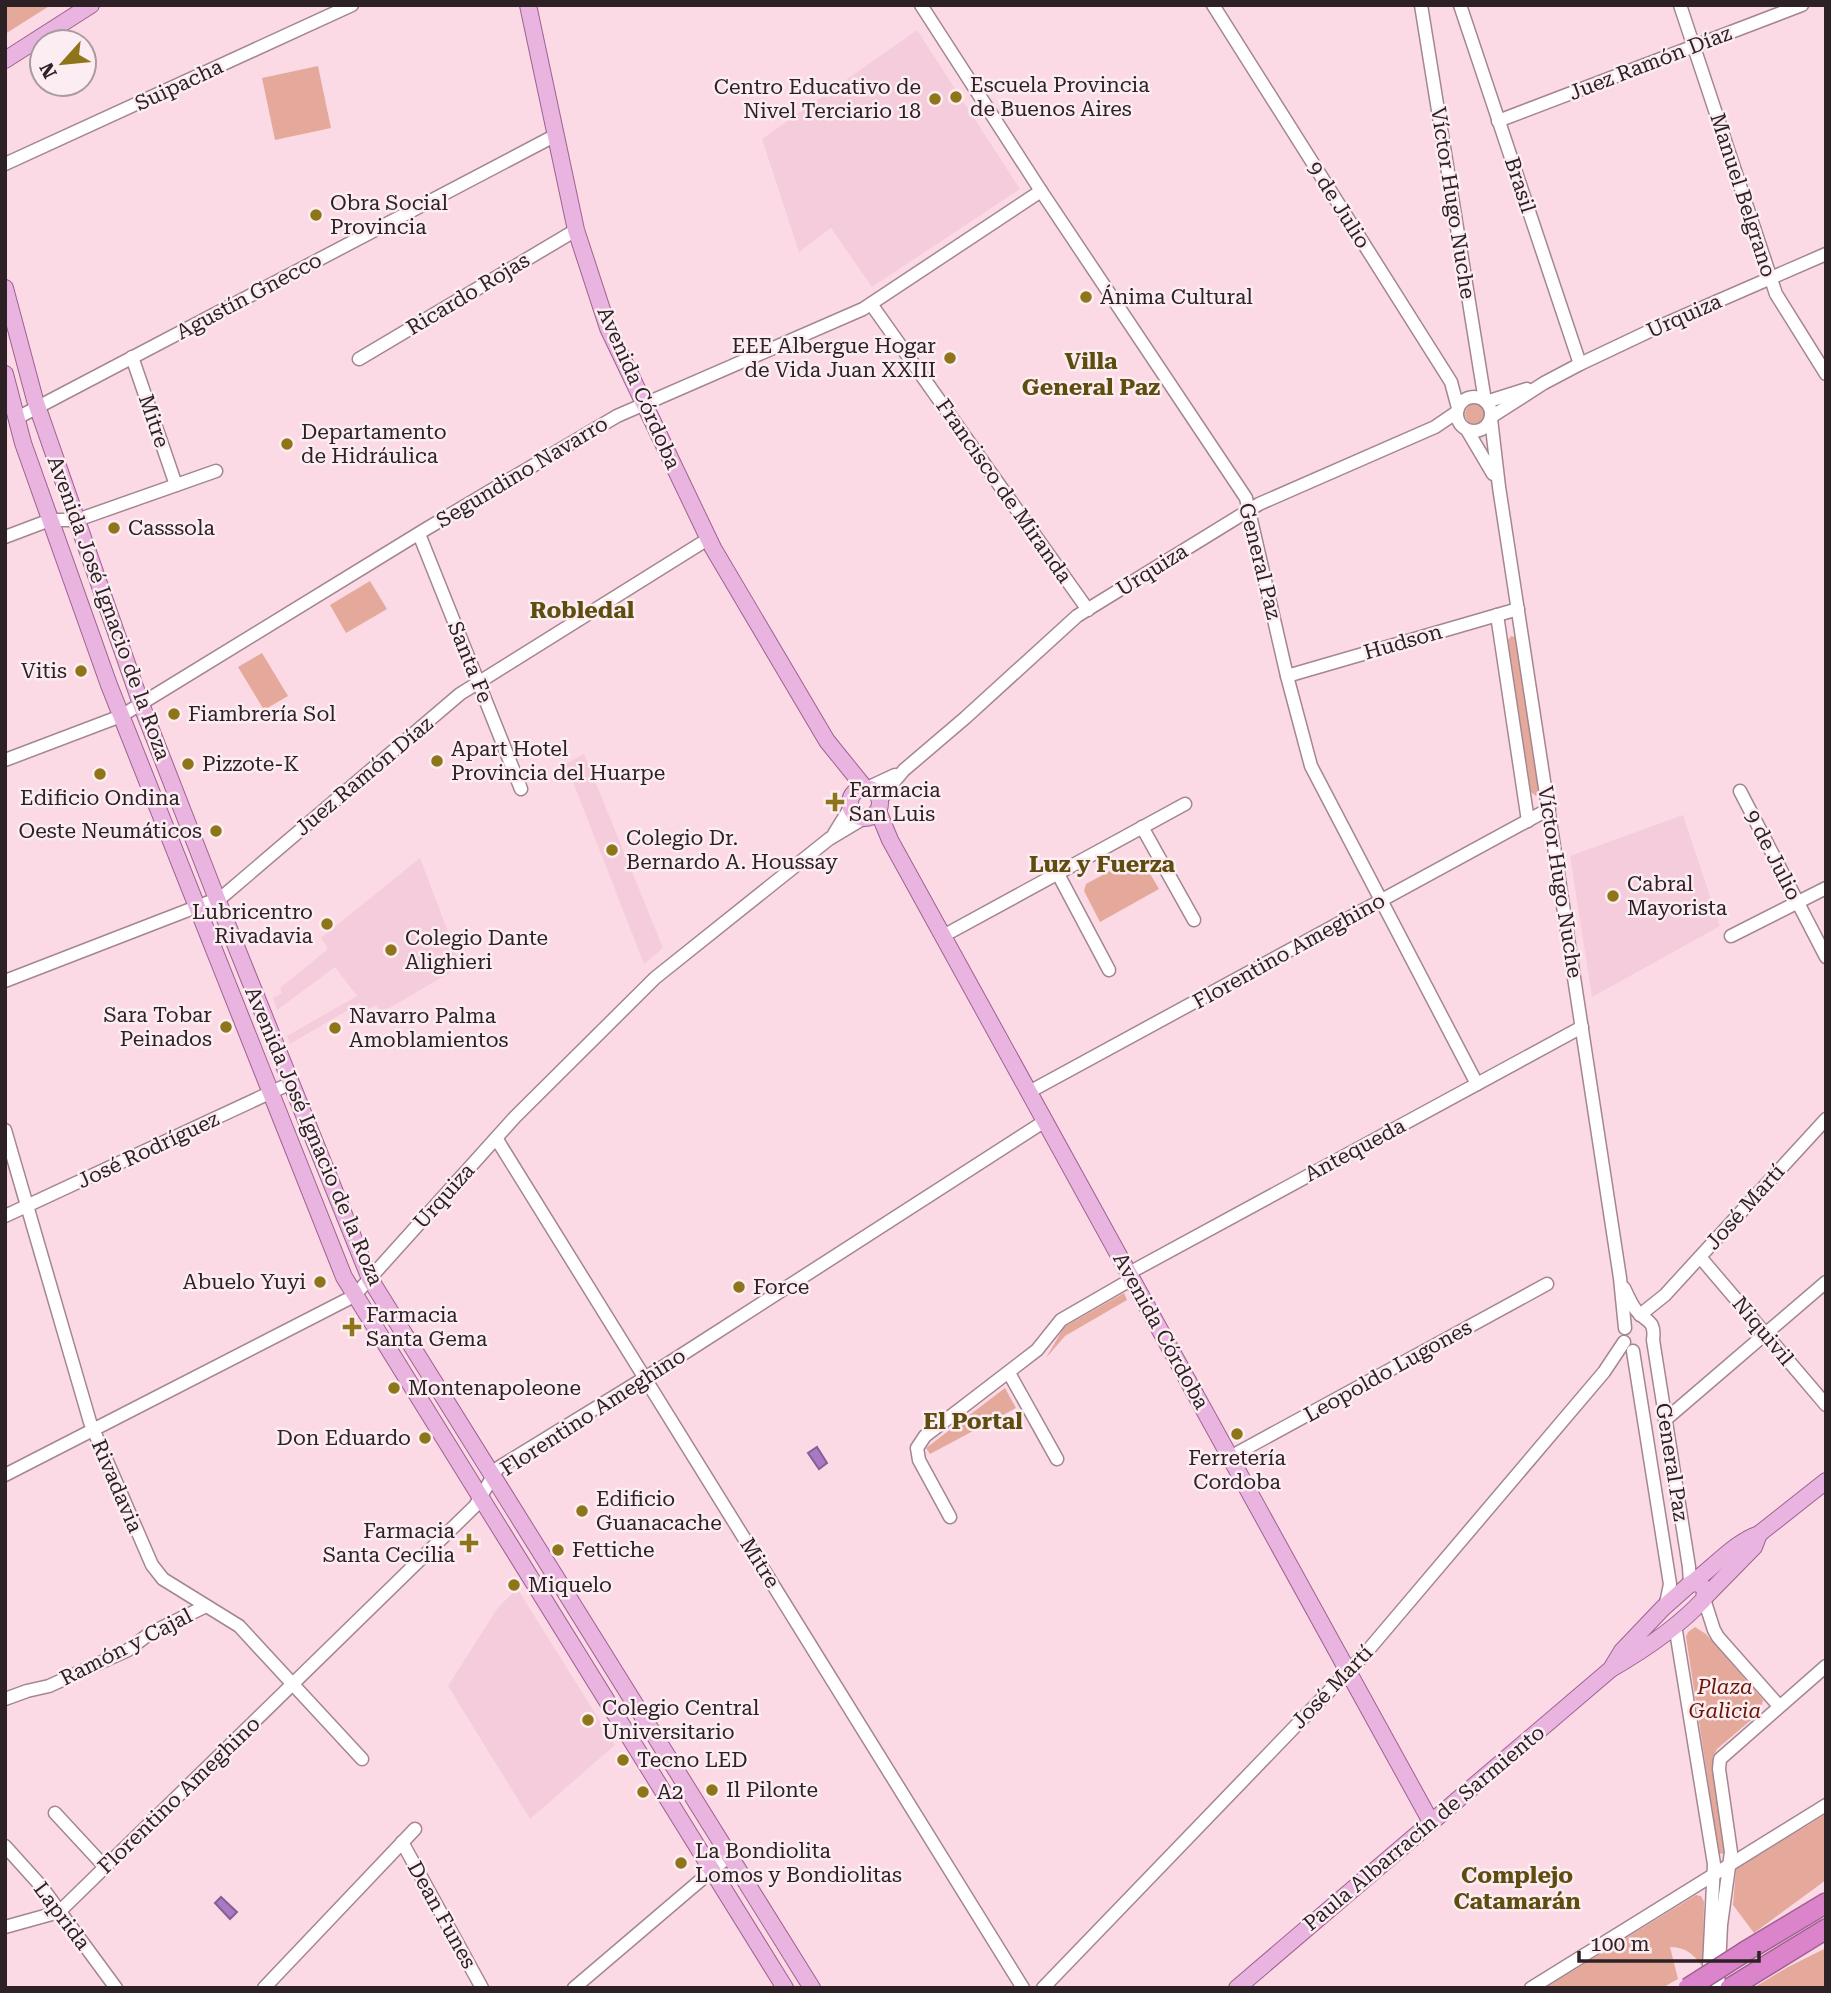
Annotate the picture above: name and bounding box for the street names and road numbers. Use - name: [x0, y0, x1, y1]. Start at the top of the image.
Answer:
- street label: Juez Ramón Díaz: [1565, 21, 1735, 105]
- street label: Suipacha: [131, 54, 227, 116]
- street label: Víctor Hugo Nuche: [1426, 105, 1480, 301]
- street label: Manuel Belgrano: [1705, 110, 1781, 280]
- street label: Brasil: [1500, 154, 1540, 216]
- street label: 9 de Julio: [1303, 157, 1375, 253]
- street label: Agustín Gnecco: [172, 248, 326, 344]
- street label: Ricardo Rojas: [402, 248, 534, 340]
- street label: Urquiza: [1643, 289, 1726, 343]
- street label: Avenida Córdoba: [592, 303, 686, 474]
- street label: Mitre: [134, 391, 174, 451]
- street label: Francisco de Miranda: [931, 394, 1077, 588]
- street label: Segundino Navarro: [432, 411, 612, 533]
- street label: Avenida José Ignacio de la Roza: [43, 453, 176, 764]
- street label: General Paz: [1234, 500, 1286, 622]
- street label: Urquiza: [1112, 539, 1192, 601]
- street label: Santa Fe: [443, 618, 497, 706]
- street label: Hudson: [1361, 619, 1445, 665]
- street label: Juez Ramón Díaz: [290, 711, 438, 841]
- street label: Víctor Hugo Nuche: [1533, 784, 1587, 980]
- street label: 9 de Julio: [1740, 806, 1806, 904]
- street label: Florentino Ameghino: [1189, 888, 1389, 1014]
- street label: Avenida José Ignacio de la Roza: [240, 983, 388, 1289]
- street label: José Rodríguez: [73, 1107, 223, 1193]
- street label: Antequeda: [1301, 1113, 1410, 1187]
- street label: Urquiza: [409, 1158, 480, 1233]
- street label: José Martí: [1701, 1159, 1790, 1254]
- street label: Avenida Córdoba: [1108, 1249, 1214, 1414]
- street label: Niquivil: [1727, 1292, 1799, 1371]
- street label: Leopoldo Lugones: [1300, 1315, 1476, 1427]
- street label: Florentino Ameghino: [496, 1343, 690, 1481]
- street label: General Paz: [1651, 1401, 1693, 1523]
- street label: Rivadavia: [87, 1436, 148, 1537]
- street label: Mitre: [735, 1534, 785, 1592]
- street label: Ramón y Cajal: [56, 1603, 196, 1691]
- street label: José Martí: [1287, 1640, 1378, 1733]
- street label: Florentino Ameghino: [93, 1711, 265, 1879]
- street label: Paula Albarracín de Sarmiento: [1299, 1720, 1549, 1936]
- street label: Dean Funes: [403, 1857, 481, 1973]
- street label: Laprida: [29, 1877, 96, 1955]

